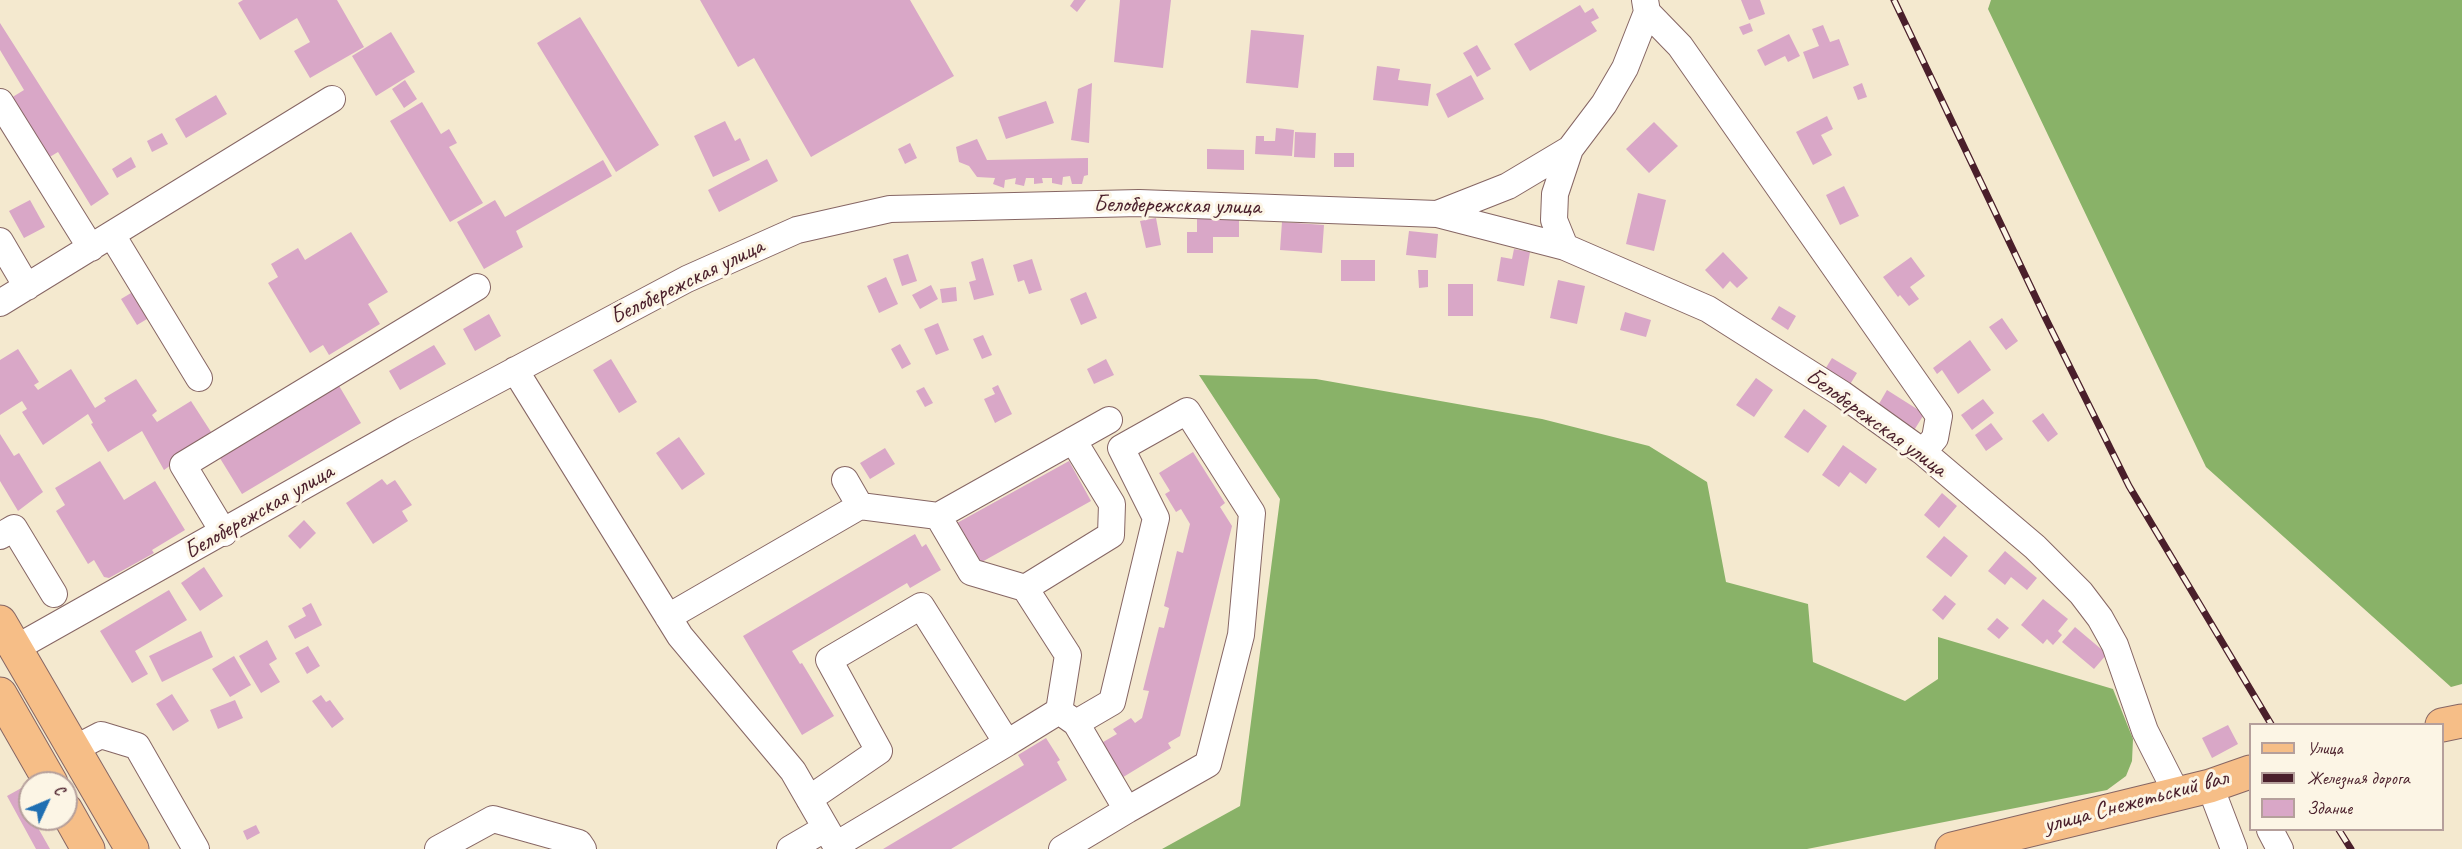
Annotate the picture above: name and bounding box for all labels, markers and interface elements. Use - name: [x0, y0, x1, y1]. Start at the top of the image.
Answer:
- street label: Белобережская улица: [1093, 190, 1261, 222]
- street label: Белобережская улица: [605, 232, 769, 332]
- street label: Белобережская улица: [1800, 362, 1952, 484]
- street label: Белобережская улица: [179, 458, 339, 566]
- legend: [2249, 723, 2444, 831]
- text: Улица: [2307, 737, 2343, 759]
- street label: улица Снежетьский вал: [2041, 764, 2231, 840]
- text: Железная дорога: [2307, 767, 2410, 789]
- north arrow: [18, 771, 78, 831]
- text: С: [50, 780, 69, 800]
- text: Здание: [2307, 797, 2352, 819]

